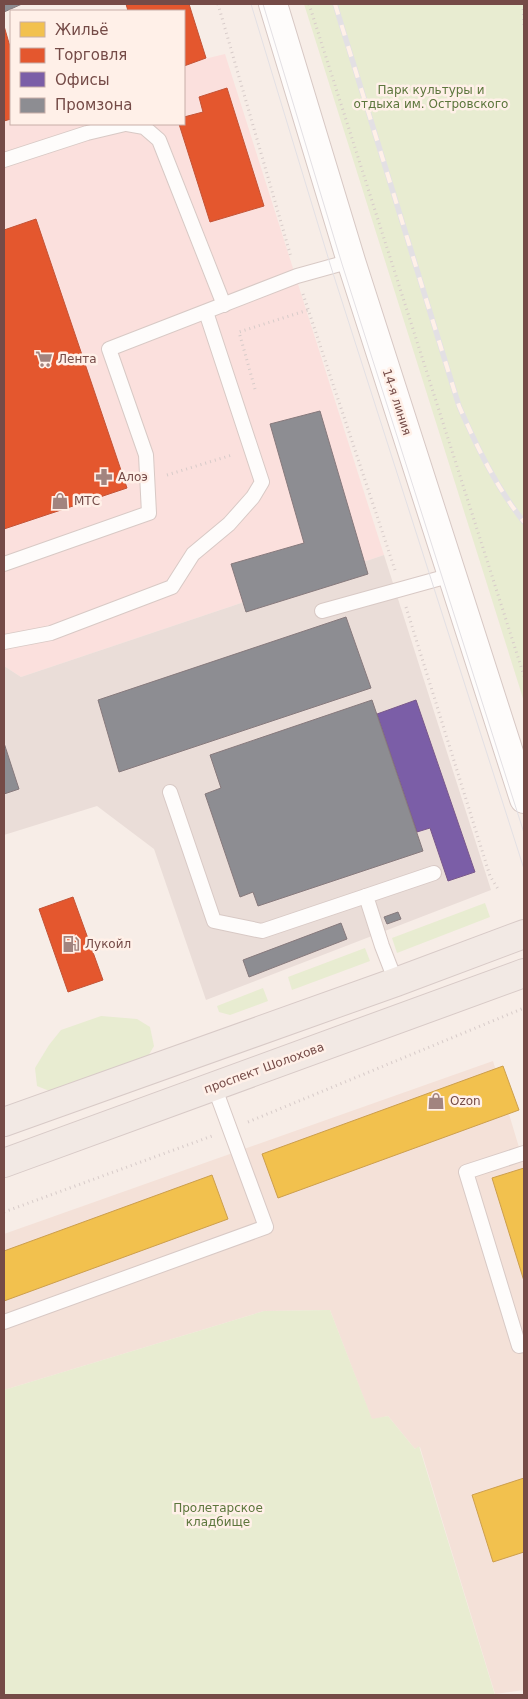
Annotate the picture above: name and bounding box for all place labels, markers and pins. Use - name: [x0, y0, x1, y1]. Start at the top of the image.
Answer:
- supermarket icon: Лента: [34, 349, 54, 369]
- place label: Лента: [58, 352, 97, 366]
- pharmacy icon: Алоэ: [94, 467, 114, 487]
- place label: Алоэ: [118, 470, 148, 484]
- shop icon: МТС: [50, 491, 70, 511]
- place label: МТС: [74, 494, 100, 508]
- fuel station icon: Лукойл: [61, 934, 81, 954]
- place label: Лукойл: [85, 937, 131, 951]
- shop icon: Ozon: [426, 1091, 446, 1111]
- place label: Ozon: [450, 1094, 481, 1108]

